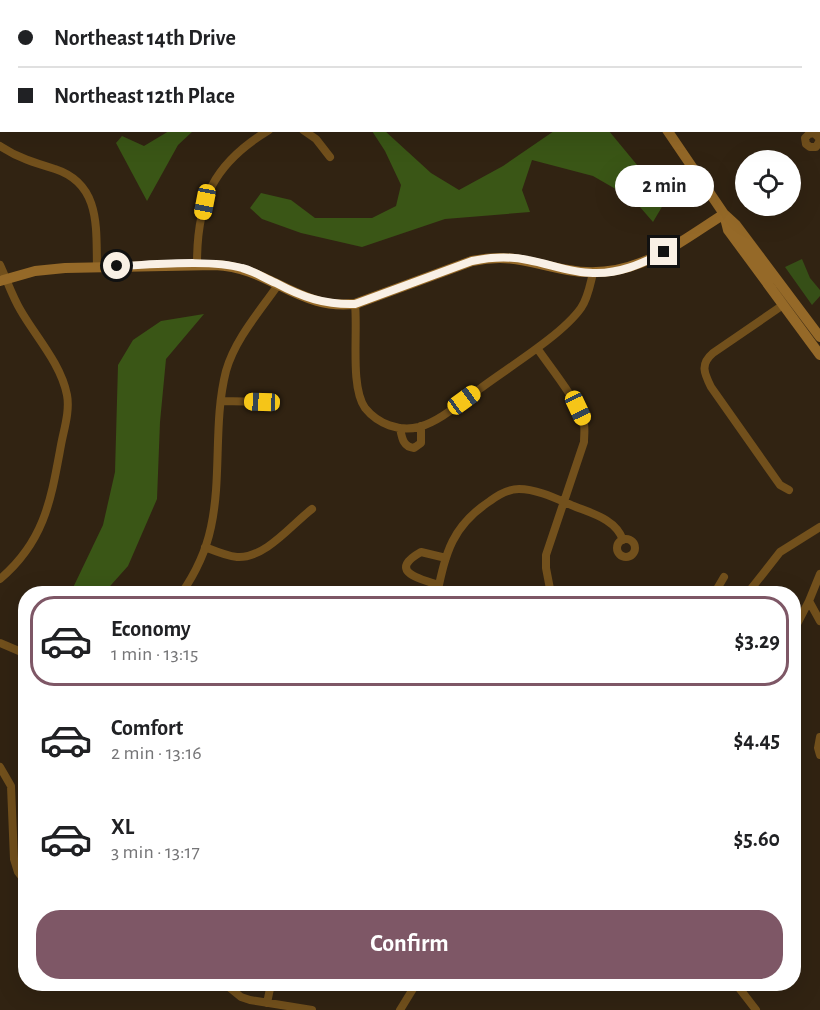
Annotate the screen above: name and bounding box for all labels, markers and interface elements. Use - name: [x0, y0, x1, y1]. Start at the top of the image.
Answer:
- text: Northeast 14th Drive: [54, 27, 236, 49]
- text: Northeast 12th Place: [54, 85, 235, 107]
- map controls: [735, 150, 801, 216]
- button: locate: [735, 150, 801, 216]
- callout: 2 min: [614, 165, 714, 207]
- text: 2 min: [642, 176, 687, 196]
- car: [193, 183, 217, 221]
- route end: [650, 238, 677, 265]
- route start: [103, 252, 130, 279]
- car: [444, 382, 484, 418]
- car: [562, 388, 594, 428]
- car: [244, 392, 280, 412]
- icon: car: [39, 614, 93, 668]
- text: Economy: [111, 618, 191, 640]
- text: $3.29: [735, 630, 780, 652]
- text: 1 min · 13:15: [111, 644, 198, 664]
- icon: car: [39, 713, 93, 767]
- text: Comfort: [111, 717, 183, 739]
- text: $4.45: [733, 729, 780, 751]
- text: 2 min · 13:16: [111, 743, 202, 763]
- icon: car: [39, 812, 93, 866]
- text: XL: [111, 816, 134, 838]
- text: $5.60: [733, 828, 780, 850]
- text: 3 min · 13:17: [111, 842, 200, 862]
- button: Confirm: [36, 910, 783, 979]

